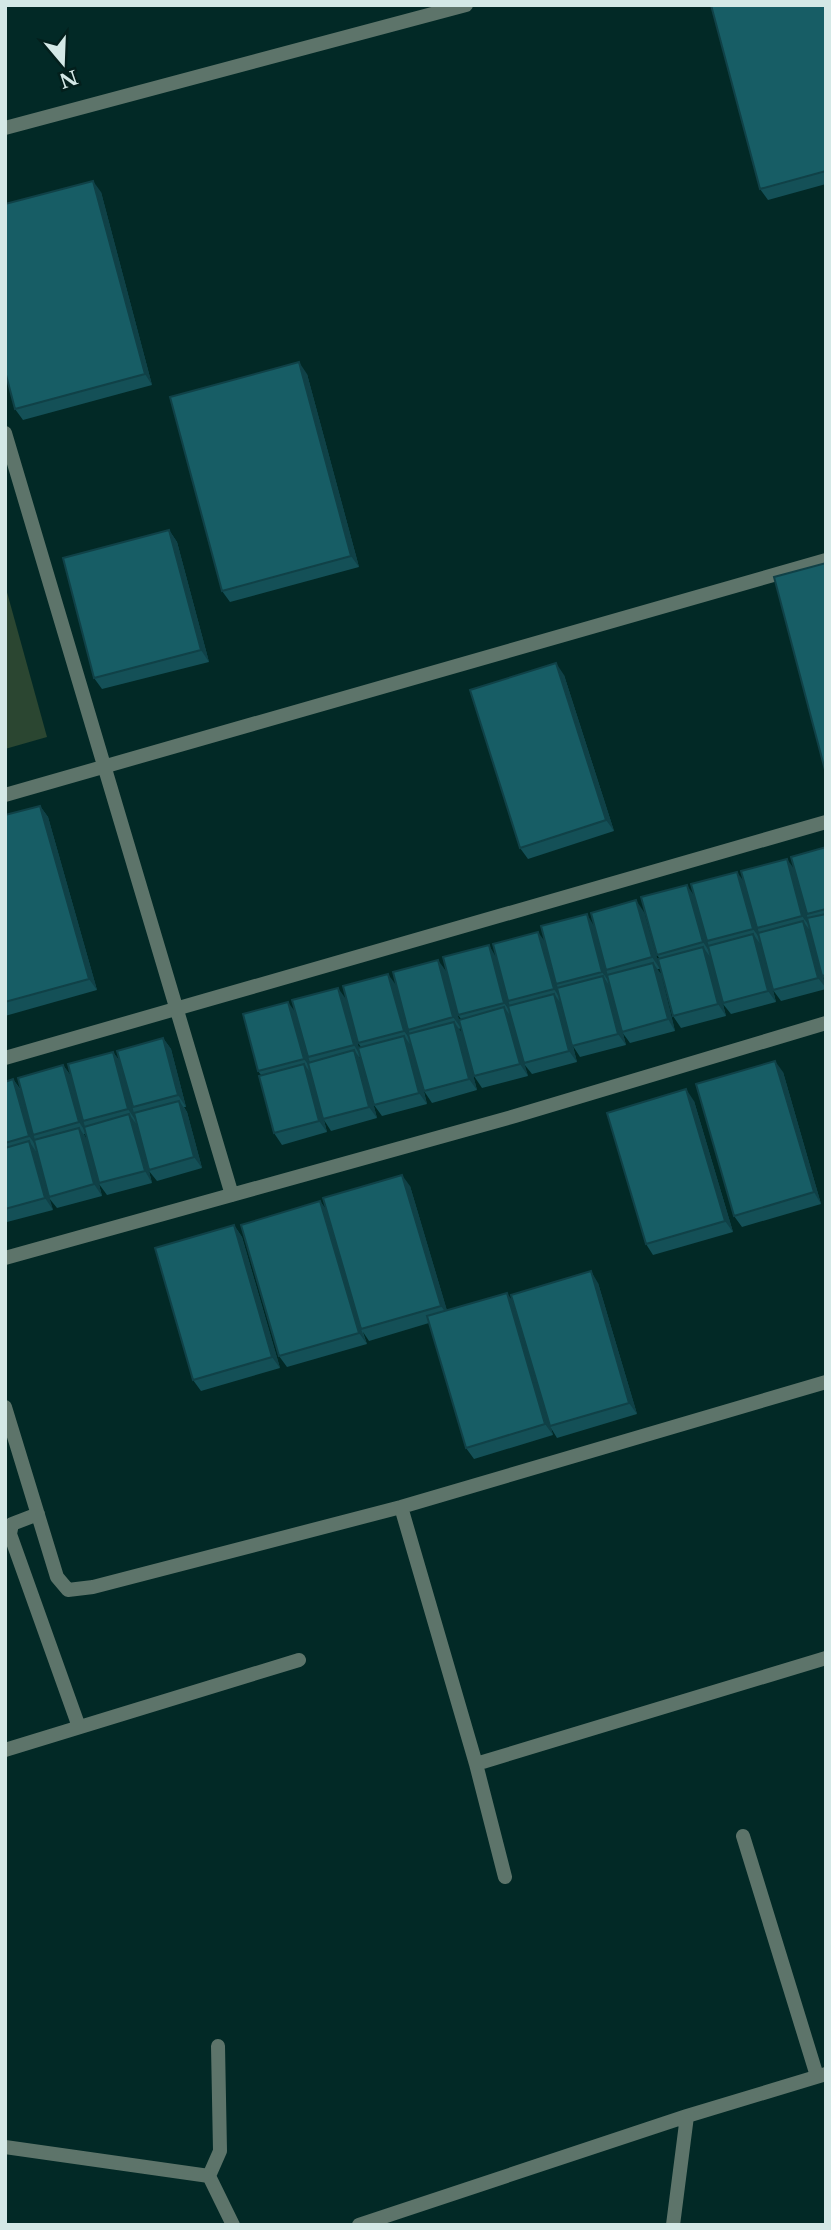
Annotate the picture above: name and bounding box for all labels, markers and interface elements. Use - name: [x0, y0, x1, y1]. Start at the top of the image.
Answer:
- north arrow: [28, 28, 98, 98]
- text: N: [56, 65, 81, 92]

